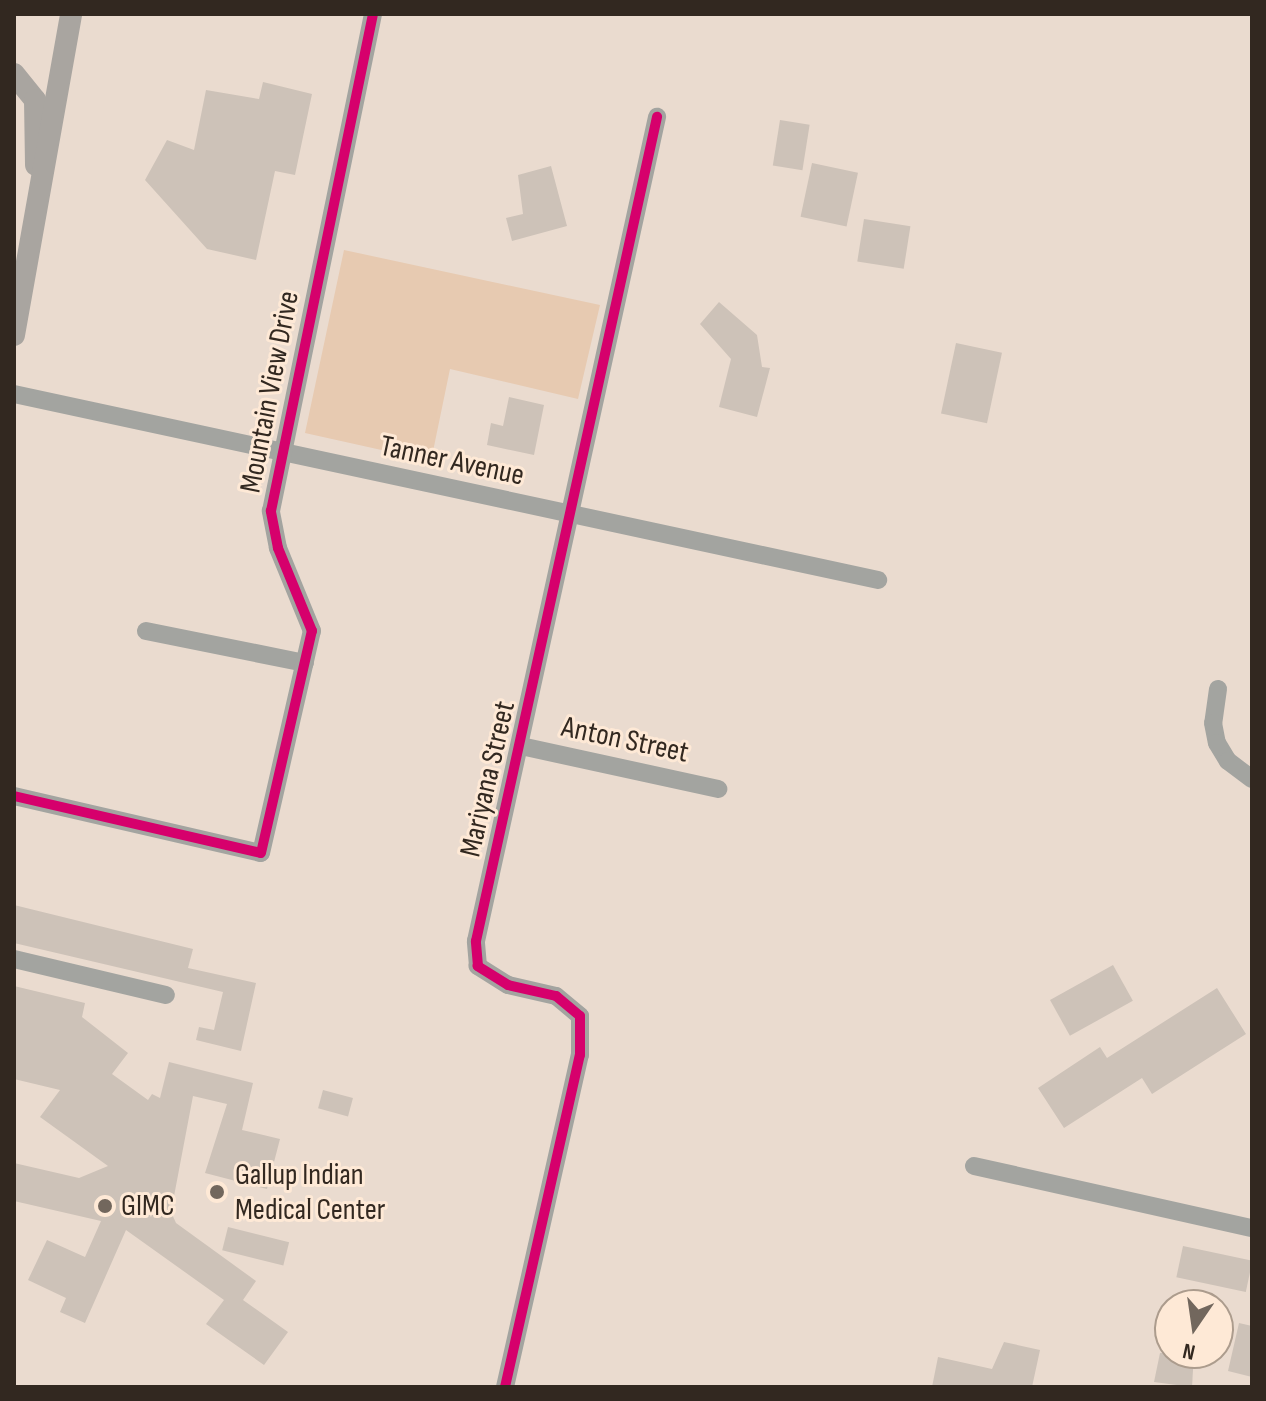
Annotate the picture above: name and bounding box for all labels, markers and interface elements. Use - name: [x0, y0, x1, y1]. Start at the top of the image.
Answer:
- street label: Mountain View Drive: [233, 288, 307, 496]
- street label: Tanner Avenue: [377, 428, 527, 494]
- street label: Mariyana Street: [453, 698, 523, 860]
- street label: Anton Street: [558, 709, 692, 771]
- place label: Gallup Indian Medical Center: [235, 1157, 385, 1228]
- marker: Gallup Indian Medical Center: [206, 1181, 228, 1203]
- place label: GIMC: [121, 1188, 174, 1224]
- marker: GIMC: [96, 1197, 114, 1215]
- north arrow: [1154, 1289, 1234, 1369]
- text: N: [1180, 1336, 1198, 1365]

